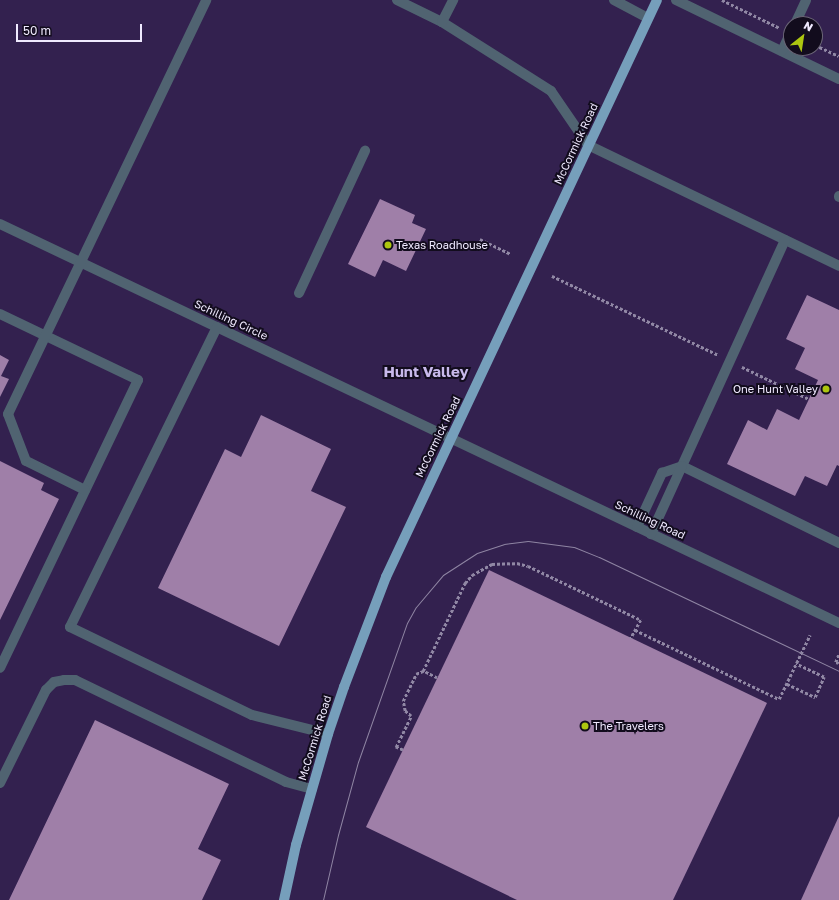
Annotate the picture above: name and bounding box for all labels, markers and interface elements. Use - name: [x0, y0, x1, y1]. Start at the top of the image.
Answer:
- scale bar: [18, 16, 144, 42]
- north arrow: [783, 16, 823, 56]
- text: N: [802, 18, 816, 34]
- text: 50 m: [23, 23, 51, 38]
- street label: McCormick Road: [551, 101, 601, 187]
- place label: Texas Roadhouse: [396, 238, 488, 252]
- marker: Texas Roadhouse: [383, 240, 393, 250]
- street label: Schilling Circle: [192, 297, 270, 343]
- district label: Hunt Valley: [383, 363, 469, 381]
- place label: One Hunt Valley: [733, 382, 818, 396]
- marker: One Hunt Valley: [821, 384, 831, 394]
- street label: McCormick Road: [413, 394, 463, 480]
- street label: Schilling Road: [613, 498, 687, 542]
- street label: McCormick Road: [296, 694, 334, 782]
- place label: The Travelers: [593, 719, 664, 733]
- marker: The Travelers: [580, 721, 590, 731]

